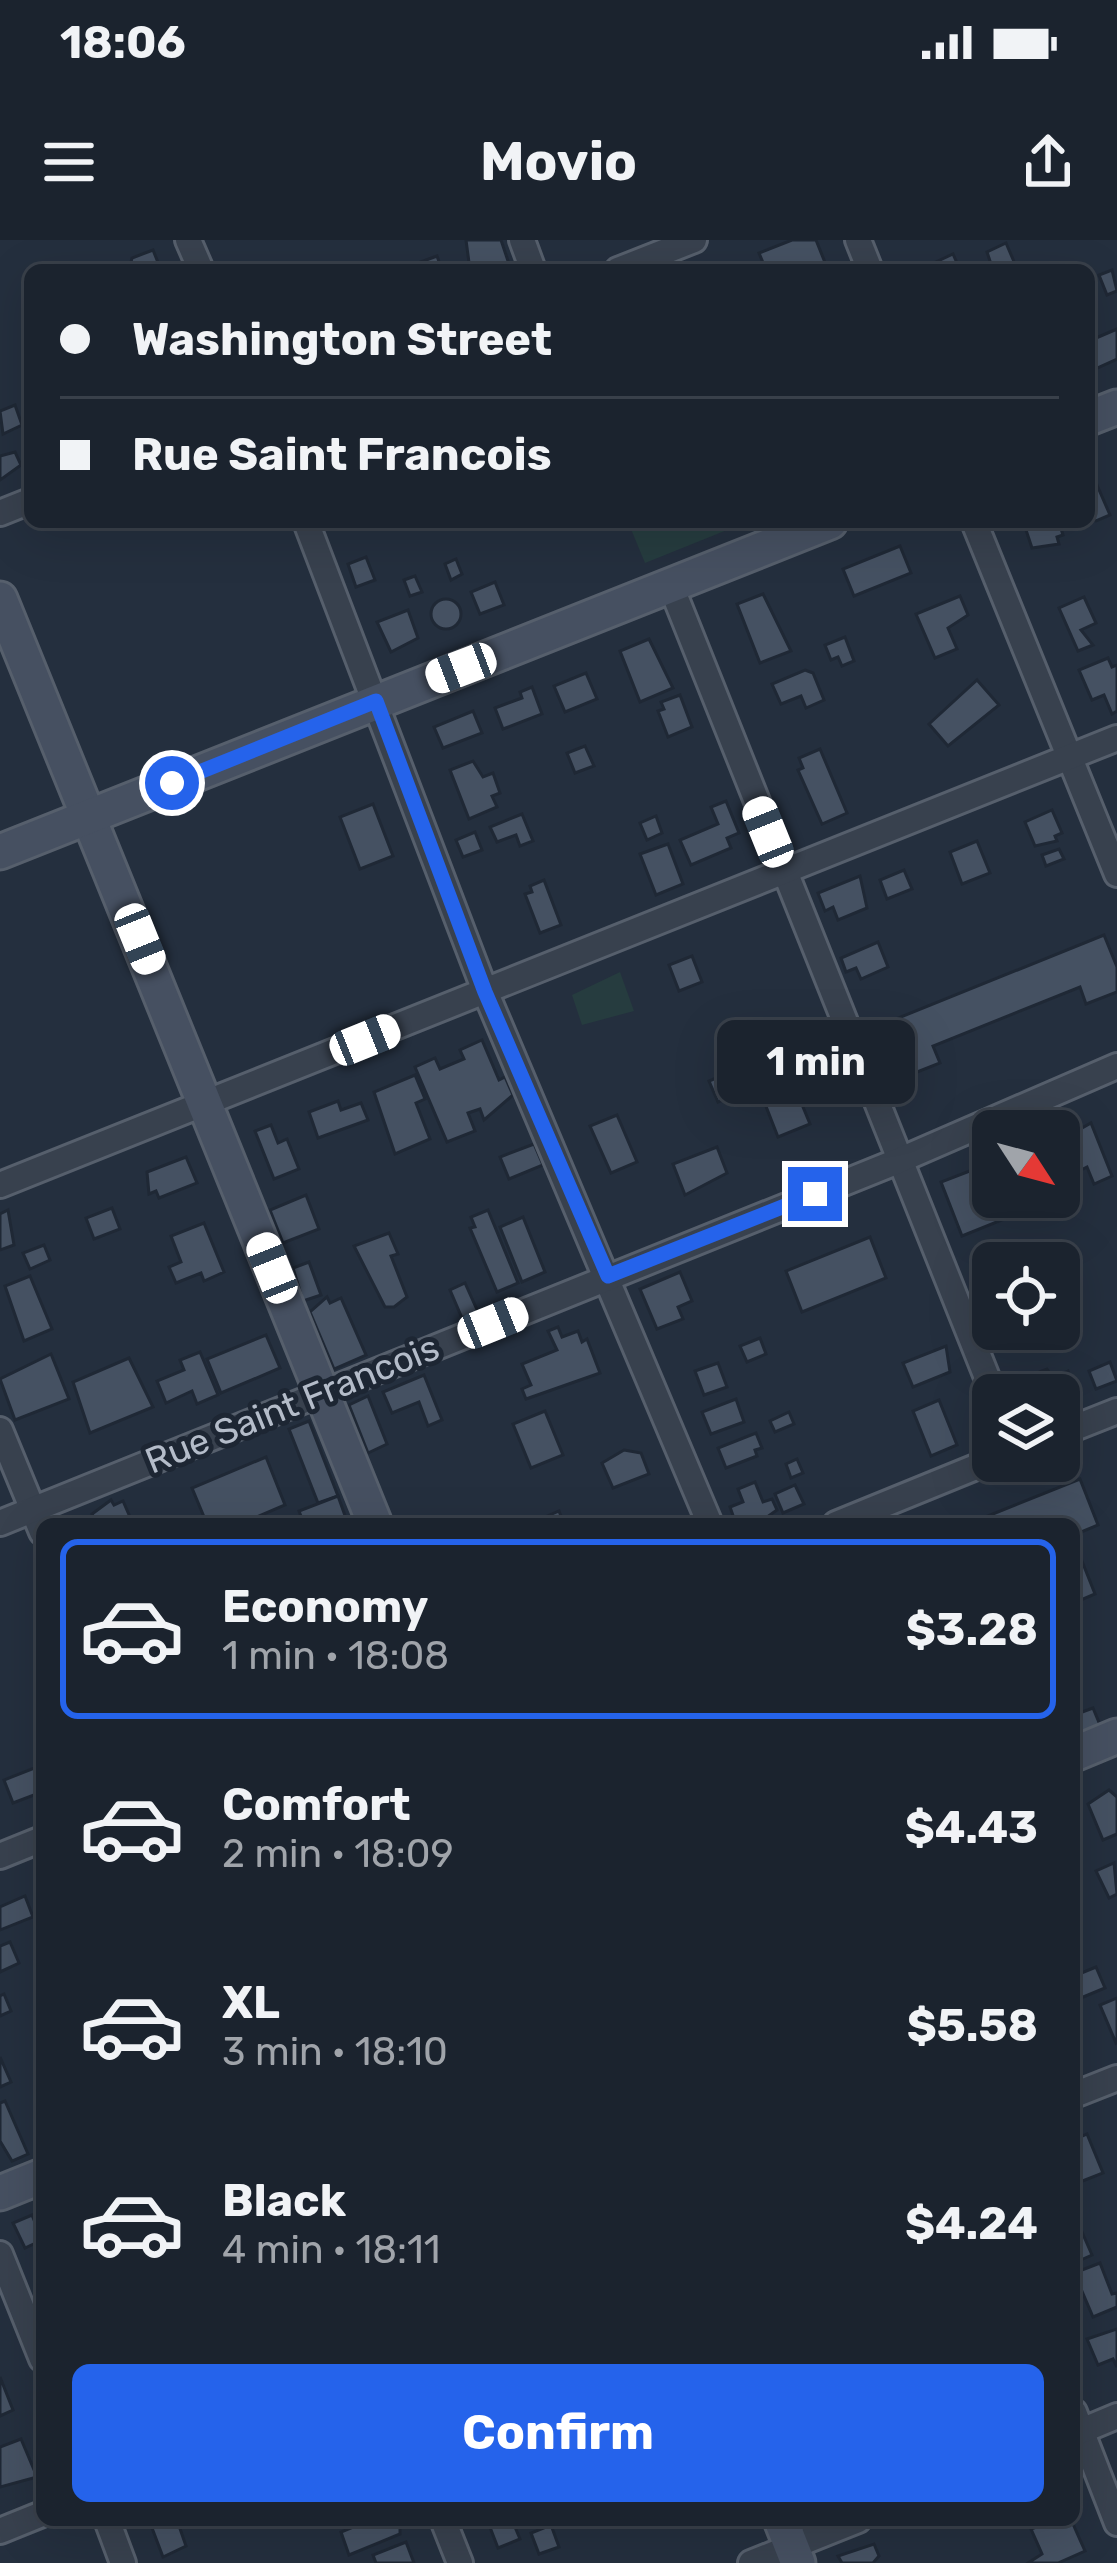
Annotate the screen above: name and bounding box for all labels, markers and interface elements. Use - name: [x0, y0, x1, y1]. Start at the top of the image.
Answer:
- text: 18:06: [60, 16, 186, 69]
- icon: menu: [36, 129, 102, 195]
- icon: share: [1015, 129, 1081, 195]
- text: Movio: [480, 130, 637, 194]
- text: Washington Street: [132, 313, 552, 366]
- text: Rue Saint Francois: [132, 428, 552, 481]
- car: [421, 638, 501, 698]
- route start: [145, 756, 199, 810]
- car: [738, 792, 798, 872]
- car: [110, 899, 170, 979]
- car: [325, 1010, 405, 1070]
- callout: 1 min: [716, 1020, 914, 1104]
- text: 1 min: [766, 1039, 866, 1085]
- north arrow: [972, 1110, 1080, 1218]
- map controls: [972, 1110, 1080, 1482]
- route end: [788, 1167, 842, 1221]
- car: [242, 1228, 302, 1308]
- button: locate: [972, 1242, 1080, 1350]
- car: [453, 1293, 533, 1353]
- street label: Rue Saint Francois: [139, 1325, 445, 1483]
- button: layers: [972, 1374, 1080, 1482]
- icon: car: [78, 1575, 186, 1683]
- text: Economy: [222, 1580, 428, 1633]
- text: $3.28: [906, 1603, 1038, 1656]
- text: 1 min · 18:08: [222, 1633, 449, 1679]
- icon: car: [78, 1773, 186, 1881]
- text: Comfort: [222, 1778, 411, 1831]
- text: $4.43: [905, 1801, 1038, 1854]
- text: 2 min · 18:09: [222, 1831, 454, 1877]
- icon: car: [78, 1971, 186, 2079]
- text: XL: [222, 1976, 280, 2029]
- text: $5.58: [907, 1999, 1038, 2052]
- text: 3 min · 18:10: [222, 2029, 448, 2075]
- icon: car: [78, 2169, 186, 2277]
- text: Black: [222, 2174, 346, 2227]
- text: $4.24: [905, 2197, 1038, 2250]
- text: 4 min · 18:11: [222, 2227, 440, 2273]
- button: Confirm: [72, 2364, 1044, 2502]

